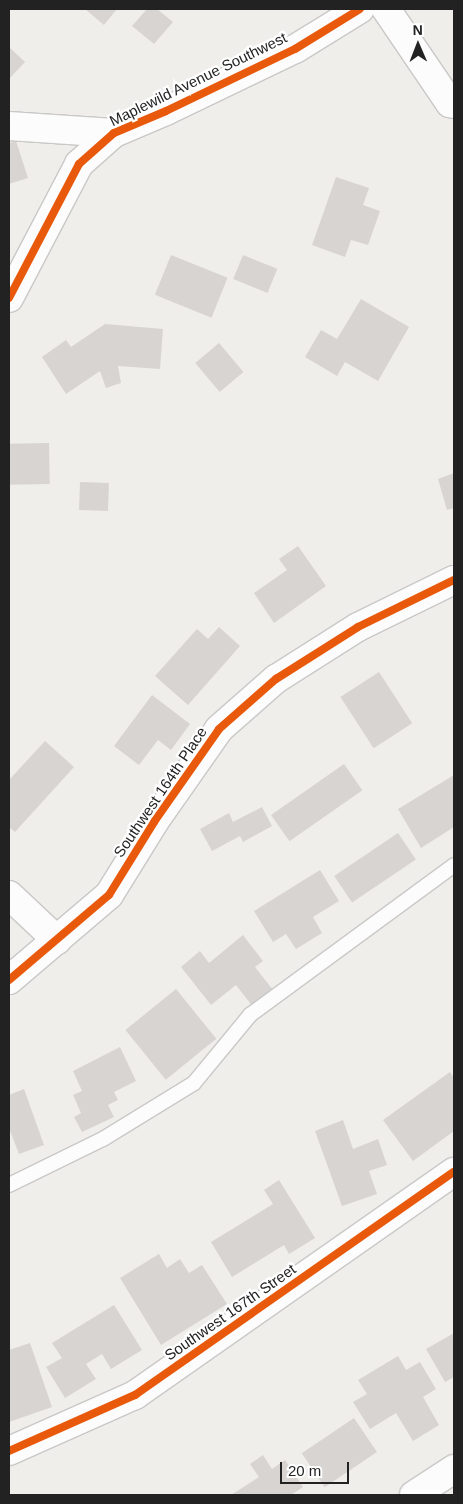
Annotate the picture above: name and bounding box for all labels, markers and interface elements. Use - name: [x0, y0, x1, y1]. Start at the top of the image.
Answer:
- north arrow: [393, 20, 443, 70]
- text: N: [413, 22, 423, 38]
- street label: Maplewild Avenue Southwest: [106, 28, 290, 130]
- street label: Southwest 164th Place: [110, 723, 210, 861]
- street label: Southwest 167th Street: [161, 1260, 299, 1364]
- scale bar: [283, 1452, 352, 1484]
- text: 20 m: [288, 1462, 321, 1479]

